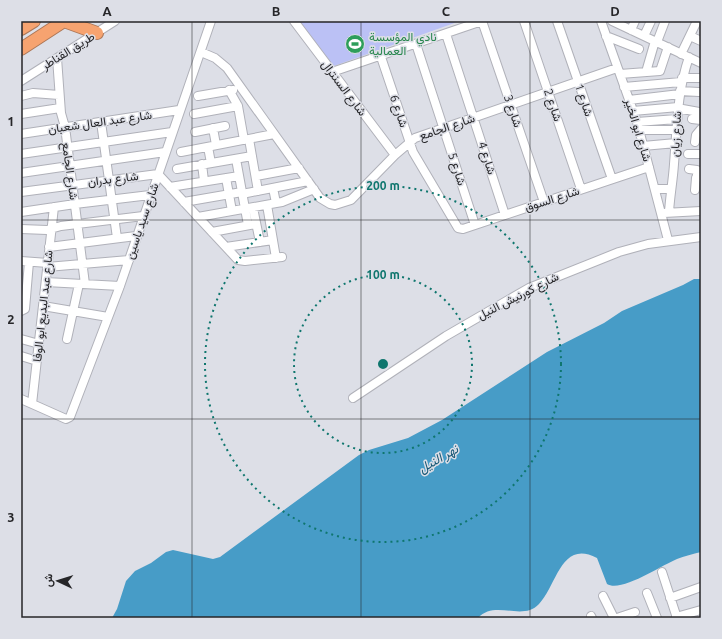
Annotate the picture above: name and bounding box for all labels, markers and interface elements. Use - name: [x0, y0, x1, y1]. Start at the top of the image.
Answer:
- text: A: [102, 4, 112, 18]
- text: B: [272, 4, 281, 18]
- text: C: [442, 4, 451, 18]
- text: D: [610, 4, 620, 18]
- street label: طريق القناطر: [38, 29, 98, 74]
- place label: نادي المؤسسة العمالية: [369, 30, 437, 58]
- sports icon: نادي المؤسسة العمالية: [344, 33, 366, 55]
- street label: شارع السنترال: [317, 57, 369, 120]
- street label: شارع 1: [570, 82, 596, 119]
- street label: شارع 2: [539, 87, 565, 124]
- street label: شارع 6: [385, 93, 411, 130]
- street label: شارع 3: [499, 93, 525, 130]
- street label: شارع ابو الخير: [620, 96, 654, 164]
- street label: شارع عبد العال شعبان: [47, 108, 153, 138]
- street label: شارع الجامع: [417, 111, 477, 145]
- street label: شارع زيان: [668, 111, 686, 157]
- text: 1: [7, 114, 15, 128]
- street label: شارع 4: [473, 140, 499, 177]
- street label: شارع الجامع: [57, 141, 81, 201]
- street label: شارع 5: [443, 151, 469, 188]
- street label: شارع بدران: [87, 169, 139, 191]
- text: 200 m: [366, 179, 400, 192]
- street label: شارع سيد ياسين: [122, 181, 163, 262]
- street label: شارع السوق: [523, 184, 582, 216]
- street label: شارع عبد البديع ابو الوفا: [30, 249, 58, 363]
- text: 100 m: [366, 268, 400, 281]
- street label: شارع كورنيش النيل: [475, 269, 562, 324]
- text: 2: [7, 312, 15, 326]
- centre of rings: [376, 357, 390, 371]
- water label: نهر النيل: [416, 440, 462, 477]
- text: 3: [7, 510, 15, 524]
- north arrow: [38, 561, 78, 601]
- text: ش: [42, 573, 55, 587]

